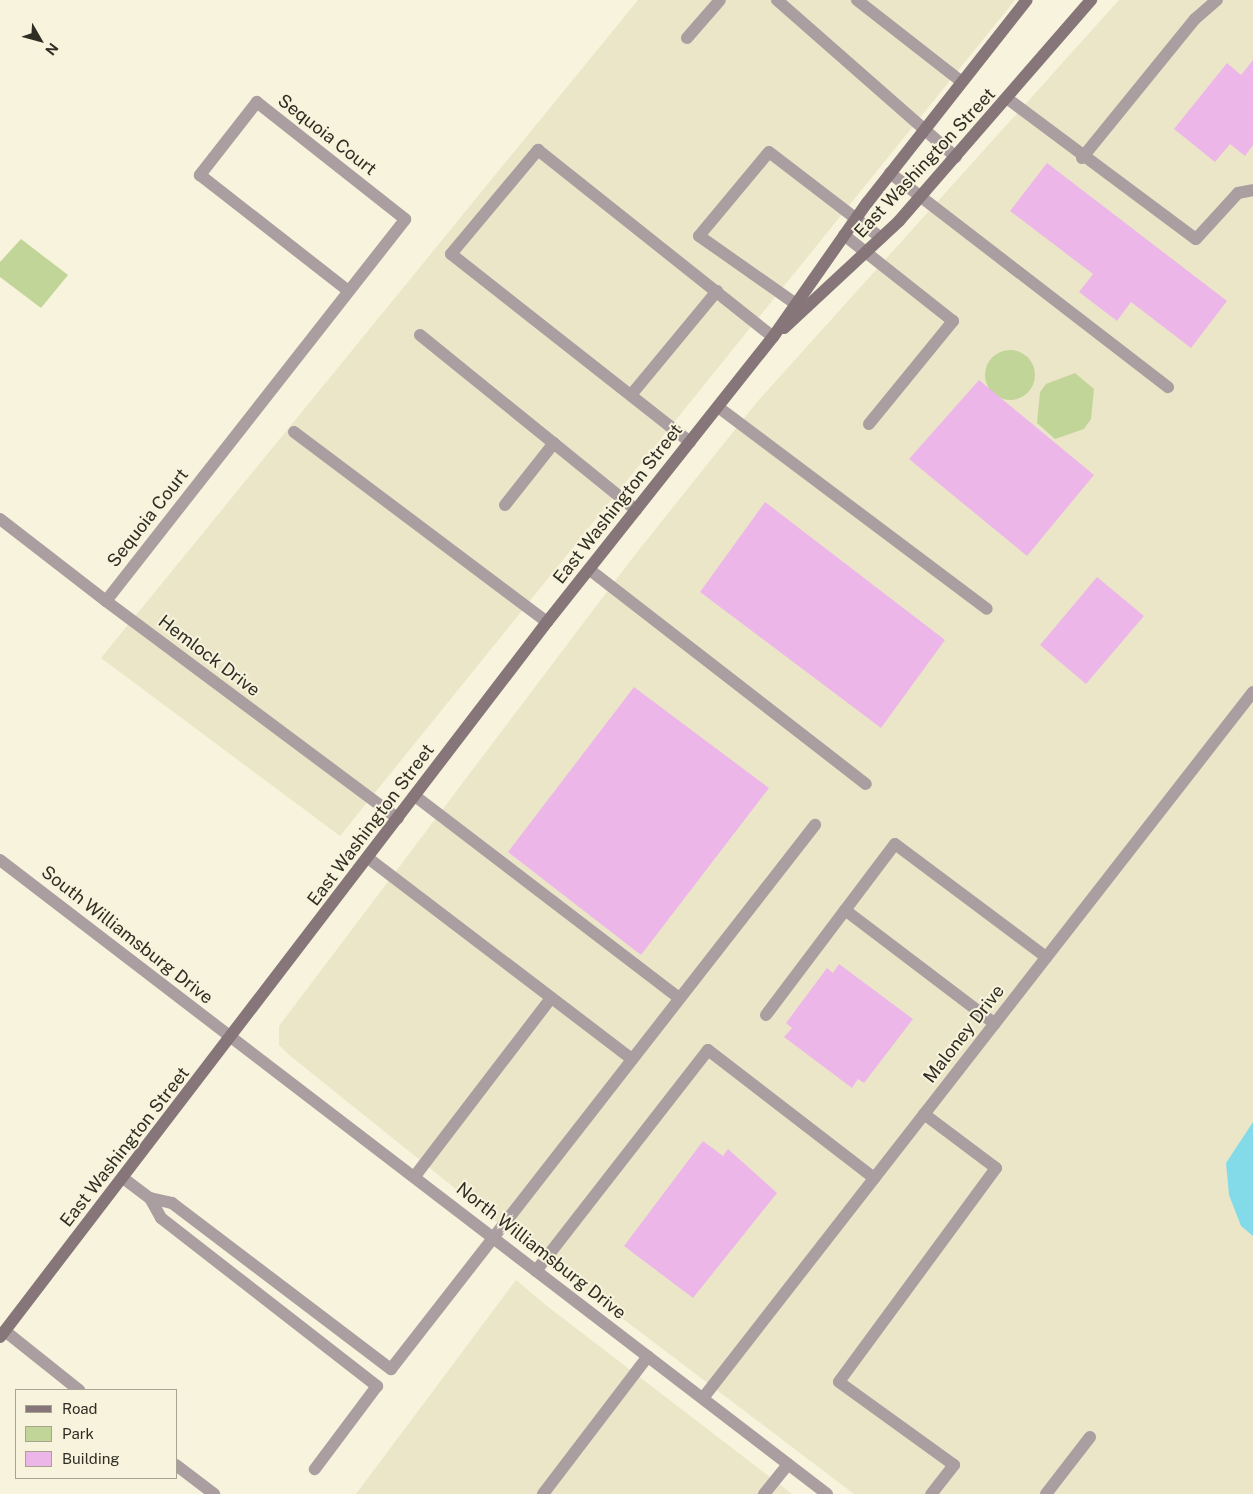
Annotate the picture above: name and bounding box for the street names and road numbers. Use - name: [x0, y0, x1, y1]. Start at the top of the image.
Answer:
- street label: East Washington Street: [850, 83, 1000, 243]
- street label: Sequoia Court: [273, 90, 381, 180]
- street label: East Washington Street: [549, 420, 687, 588]
- street label: Sequoia Court: [103, 464, 193, 572]
- street label: Hemlock Drive: [154, 611, 264, 701]
- street label: East Washington Street: [303, 740, 439, 910]
- street label: South Williamsburg Drive: [37, 861, 217, 1009]
- street label: Maloney Drive: [919, 981, 1009, 1087]
- street label: East Washington Street: [56, 1063, 194, 1231]
- street label: North Williamsburg Drive: [452, 1178, 630, 1324]

